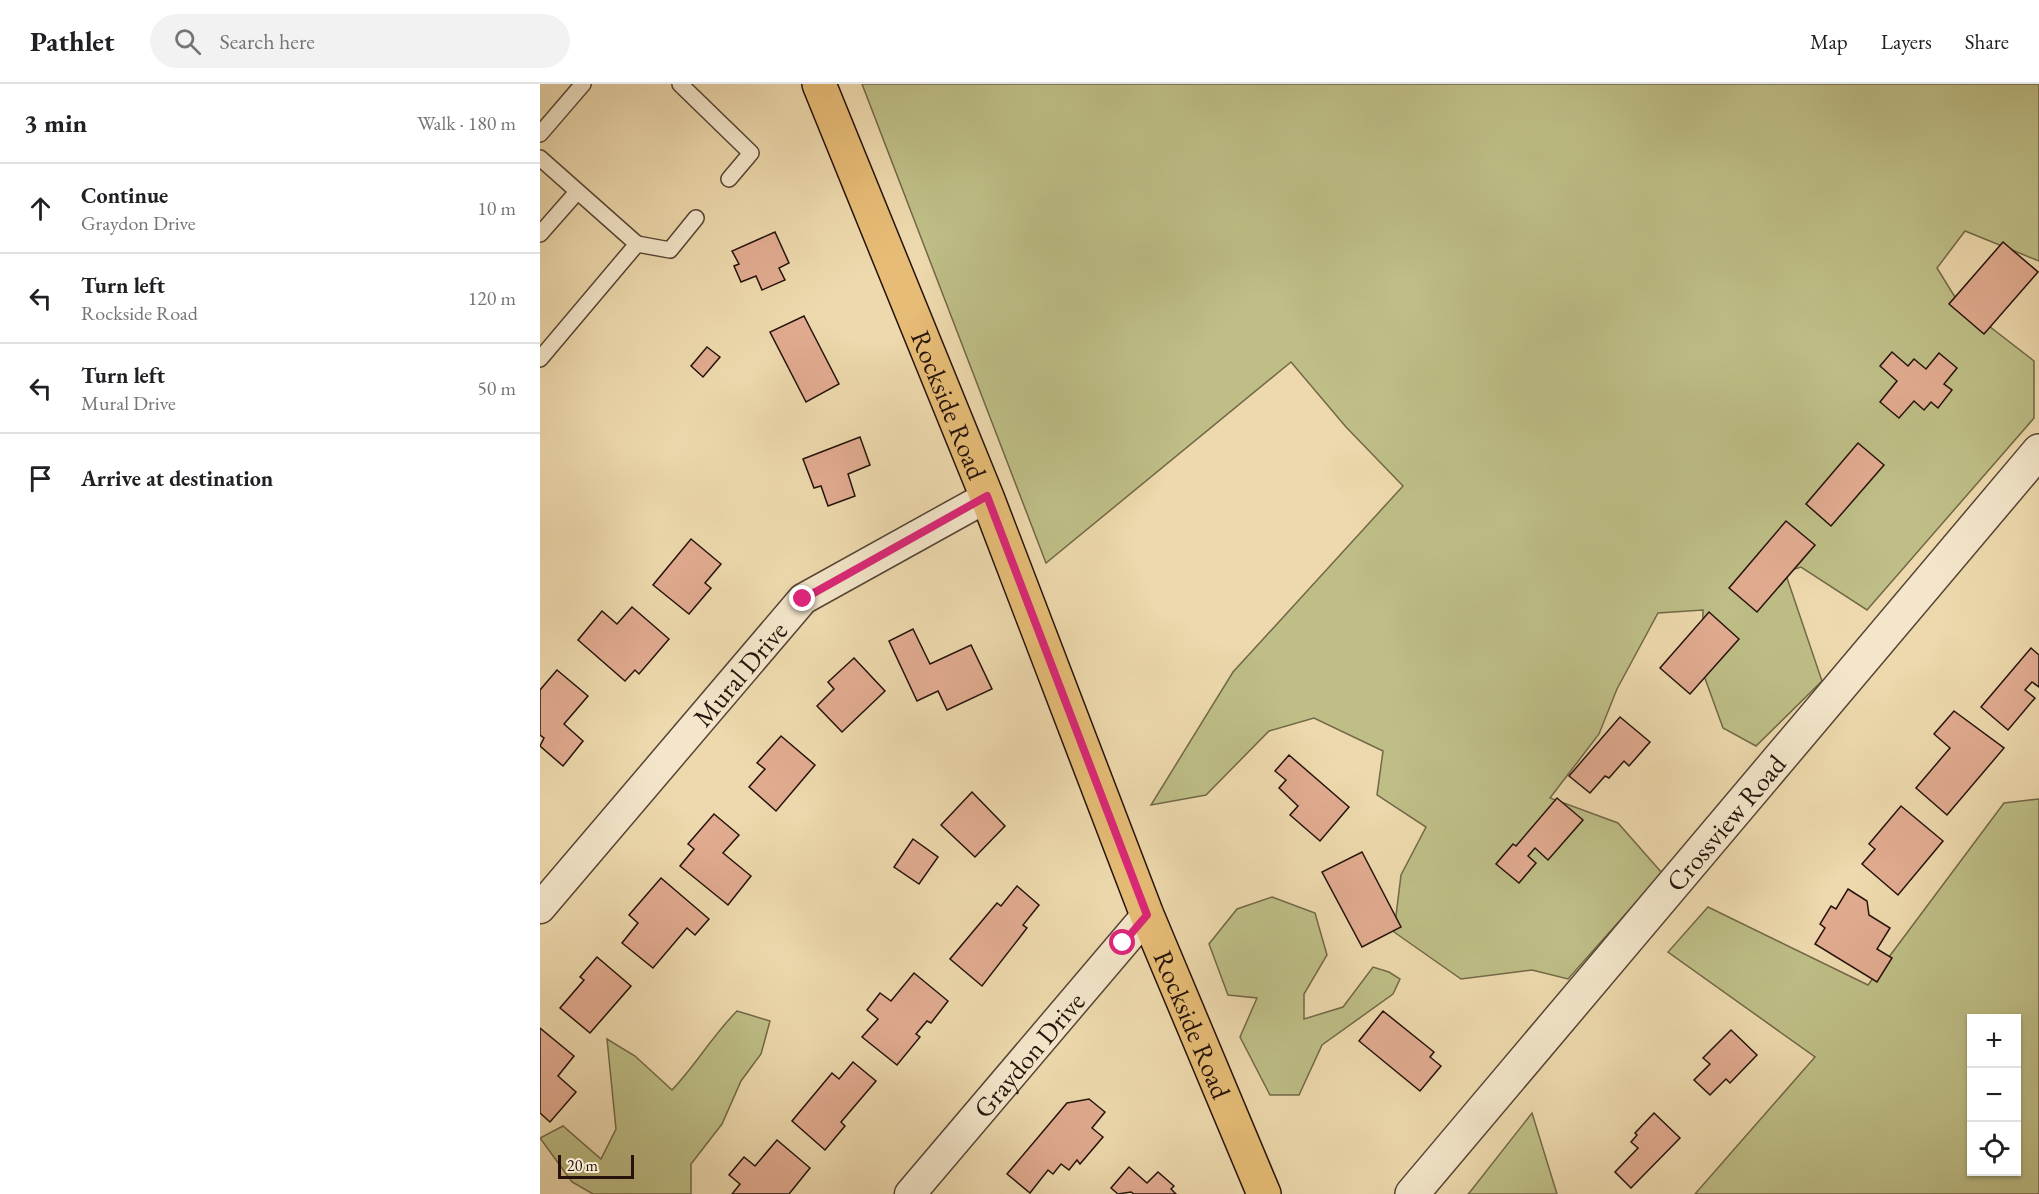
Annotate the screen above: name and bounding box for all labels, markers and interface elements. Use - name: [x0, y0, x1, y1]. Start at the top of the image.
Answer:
- search box: [150, 14, 570, 68]
- text: Pathlet: [30, 23, 114, 59]
- icon: search: [171, 25, 204, 58]
- text: Search here: [219, 27, 315, 56]
- text: Map: [1810, 28, 1848, 55]
- text: Layers: [1881, 28, 1932, 55]
- text: Share: [1965, 28, 2009, 55]
- text: 3 min: [24, 106, 87, 140]
- text: Walk · 180 m: [417, 110, 516, 136]
- text: Continue: [81, 181, 168, 210]
- icon: ahead: [24, 192, 57, 225]
- text: 10 m: [477, 195, 516, 221]
- text: Graydon Drive: [81, 210, 196, 236]
- text: Turn left: [81, 271, 165, 300]
- icon: left: [24, 282, 57, 315]
- text: 120 m: [468, 285, 516, 311]
- text: Rockside Road: [81, 300, 198, 326]
- street label: Rockside Road: [903, 325, 995, 484]
- text: Turn left: [81, 361, 165, 390]
- icon: left: [24, 372, 57, 405]
- text: 50 m: [477, 375, 516, 401]
- text: Mural Drive: [81, 390, 176, 416]
- icon: arrive: [24, 462, 57, 495]
- text: Arrive at destination: [81, 464, 273, 493]
- route end: [789, 585, 815, 611]
- street label: Mural Drive: [685, 613, 794, 734]
- street label: Crossview Road: [1658, 747, 1793, 898]
- route start: [1109, 929, 1135, 955]
- street label: Rockside Road: [1146, 945, 1240, 1104]
- street label: Graydon Drive: [965, 984, 1092, 1125]
- map controls: [1967, 1014, 2021, 1176]
- button: +: [1967, 1014, 2021, 1068]
- button: −: [1967, 1068, 2021, 1122]
- button: locate: [1967, 1122, 2021, 1176]
- scale bar: [558, 1152, 634, 1180]
- text: 20 m: [567, 1155, 598, 1176]

